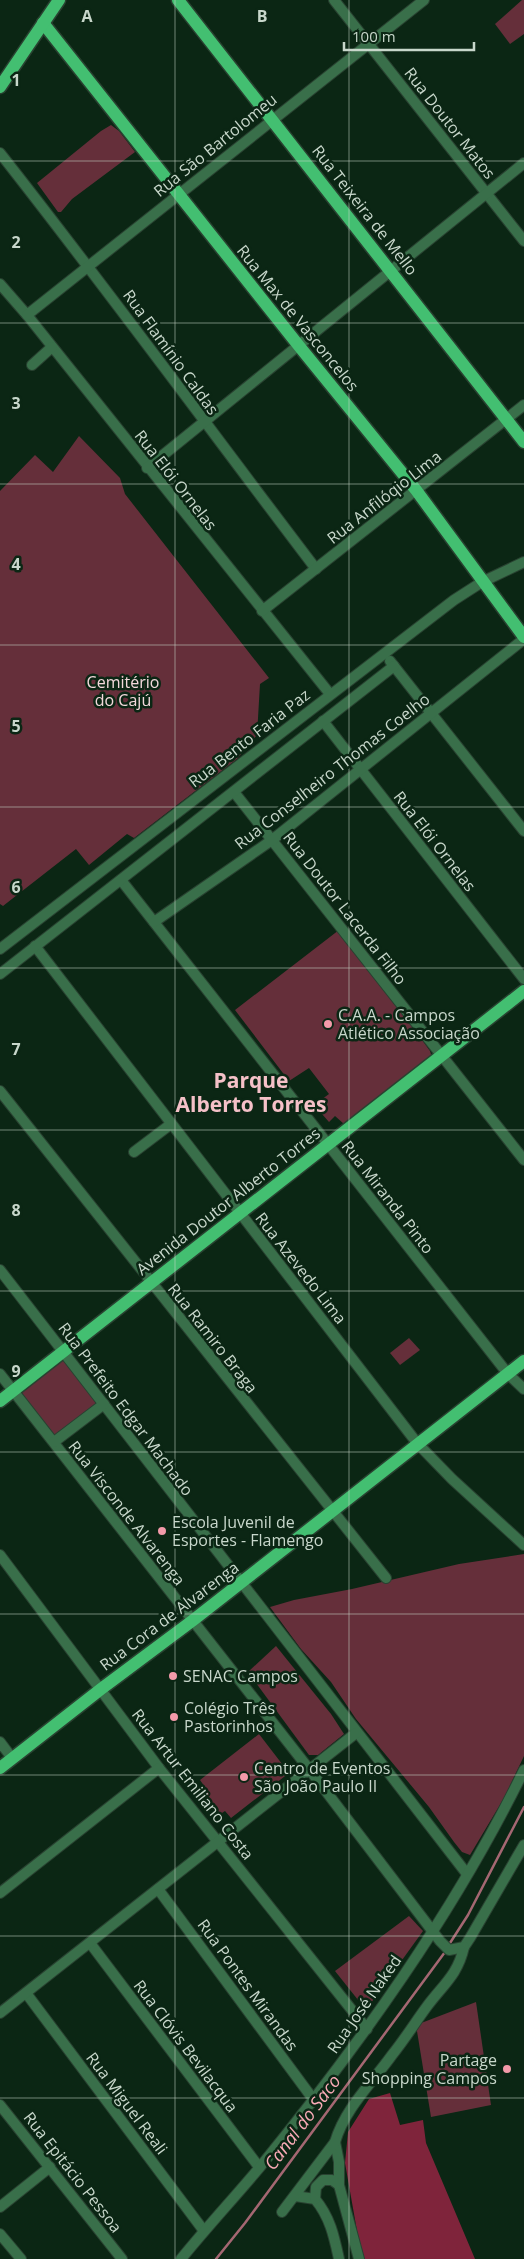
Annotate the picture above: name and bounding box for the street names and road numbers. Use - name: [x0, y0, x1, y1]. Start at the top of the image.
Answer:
- street label: Rua Doutor Matos: [399, 63, 501, 183]
- street label: Rua São Bartolomeu: [149, 88, 281, 202]
- street label: Rua Teixeira de Mello: [307, 140, 423, 280]
- street label: Rua Max de Vasconcelos: [232, 240, 364, 396]
- street label: Rua Flamínio Caldas: [118, 285, 224, 419]
- street label: Rua Elói Ornelas: [130, 425, 222, 535]
- street label: Rua Anfilóqio Lima: [322, 445, 446, 549]
- street label: Rua Bento Faria Paz: [184, 684, 314, 792]
- street label: Rua Conselheiro Thomas Coelho: [230, 688, 434, 854]
- street label: Rua Elói Ornelas: [389, 786, 481, 896]
- street label: Rua Doutor Lacerda Filho: [278, 827, 412, 989]
- street label: Avenida Doutor Alberto Torres: [131, 1122, 325, 1280]
- street label: Rua Miranda Pinto: [337, 1136, 439, 1258]
- street label: Rua Azevedo Lima: [250, 1208, 352, 1328]
- street label: Rua Ramiro Braga: [163, 1278, 263, 1398]
- street label: Rua Prefeito Edgar Machado: [53, 1318, 199, 1500]
- street label: Rua Visconde Alvarenga: [64, 1436, 190, 1590]
- street label: Rua Cora de Alvarenga: [95, 1556, 243, 1676]
- street label: Rua Artur Emiliano Costa: [127, 1704, 259, 1864]
- street label: Rua Pontes Mirandas: [193, 1915, 303, 2055]
- street label: Rua José Naked: [322, 1950, 406, 2058]
- street label: Rua Clóvis Bevilacqua: [129, 1975, 243, 2117]
- street label: Rua Miguel Reali: [81, 2047, 173, 2159]
- street label: Rua Epitácio Pessoa: [19, 2107, 127, 2237]

